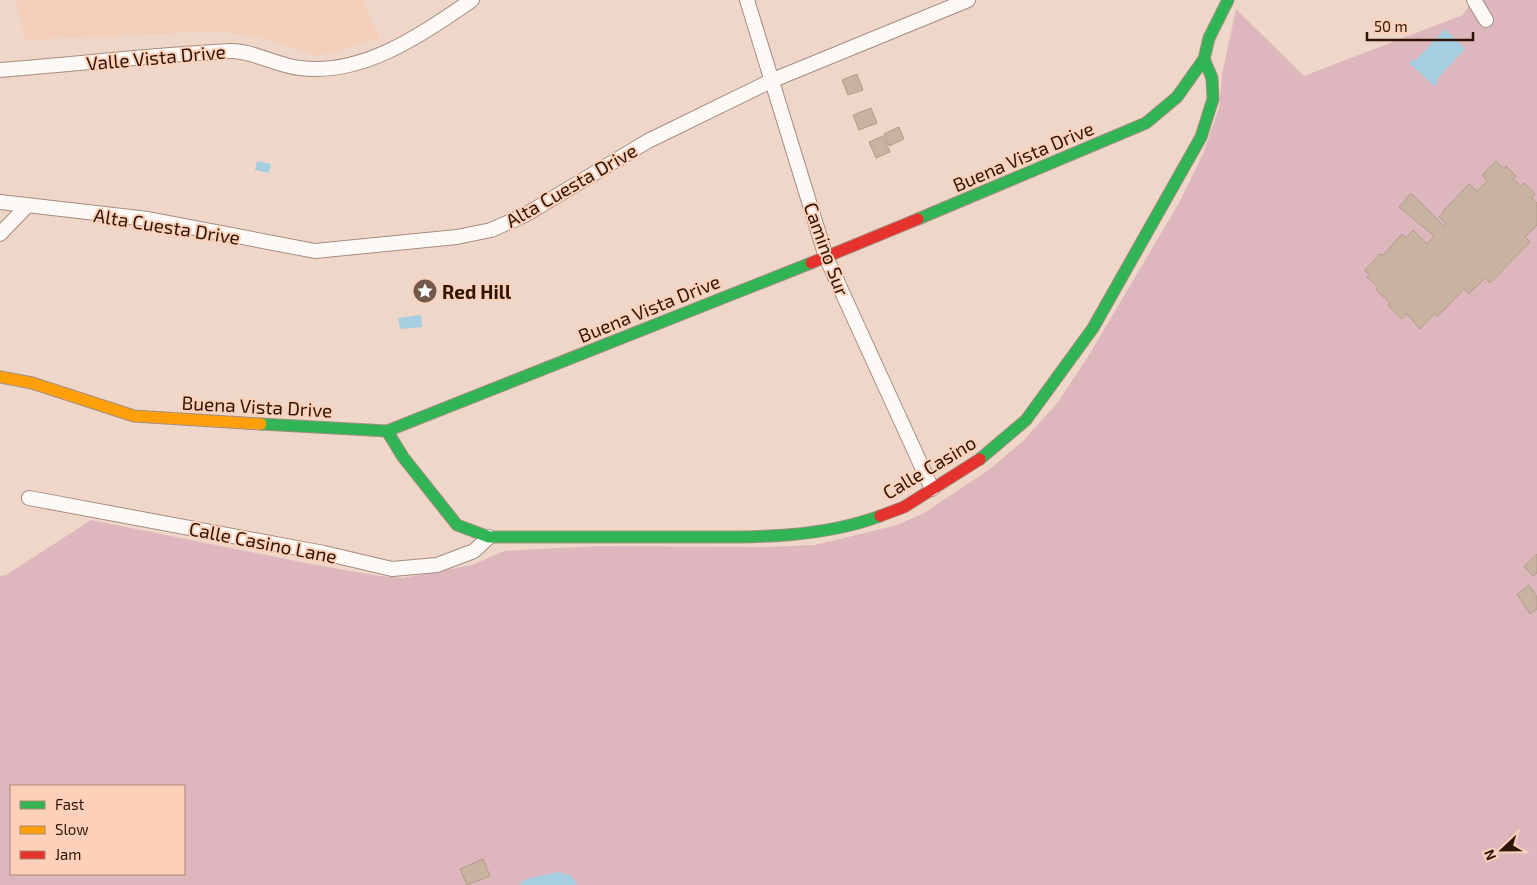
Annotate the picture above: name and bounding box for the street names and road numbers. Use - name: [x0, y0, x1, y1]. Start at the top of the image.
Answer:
- street label: Valle Vista Drive: [85, 39, 227, 75]
- street label: Buena Vista Drive: [949, 116, 1097, 196]
- street label: Alta Cuesta Drive: [501, 138, 641, 232]
- street label: Camino Sur: [799, 199, 855, 299]
- street label: Alta Cuesta Drive: [92, 203, 242, 249]
- street label: Buena Vista Drive: [575, 269, 723, 347]
- street label: Buena Vista Drive: [181, 391, 333, 421]
- street label: Calle Casino: [878, 430, 980, 504]
- street label: Calle Casino Lane: [187, 516, 339, 568]

